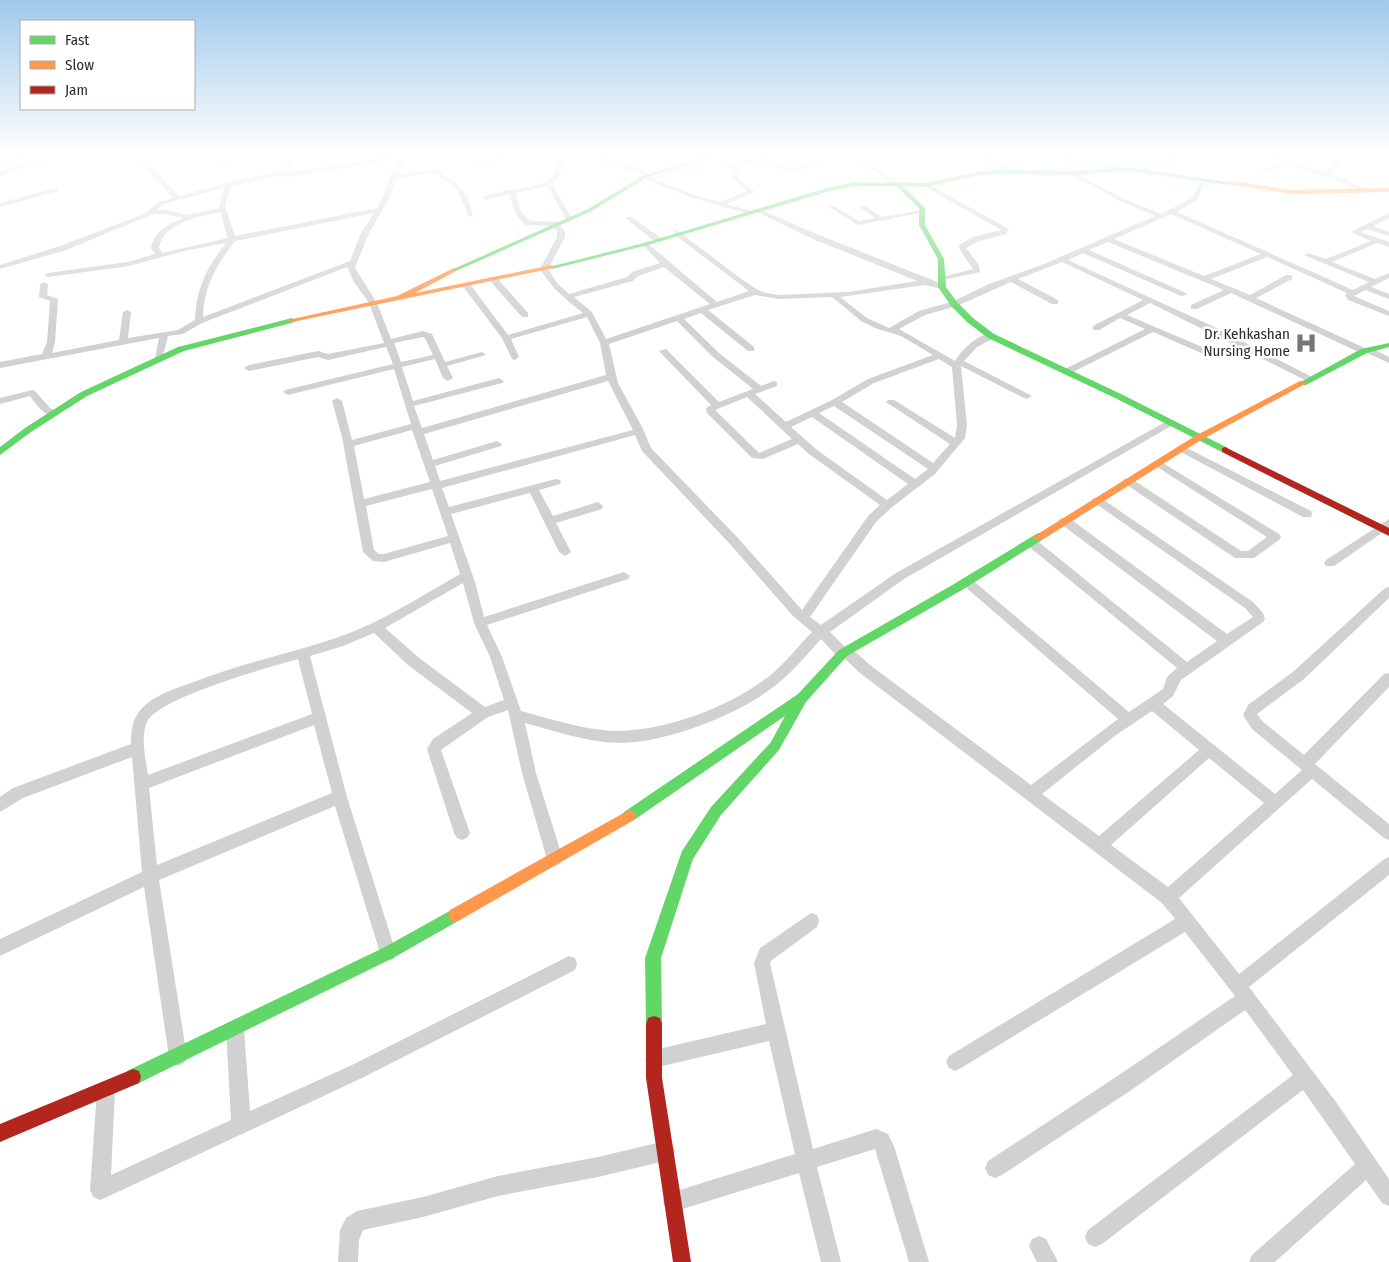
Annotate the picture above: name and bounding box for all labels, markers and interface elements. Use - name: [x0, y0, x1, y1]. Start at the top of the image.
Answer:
- legend: [20, 20, 195, 110]
- text: Fast: [65, 31, 89, 49]
- text: Slow: [65, 56, 94, 74]
- text: Jam: [65, 81, 88, 99]
- place label: Dr. Kehkashan Nursing Home: [1203, 325, 1290, 360]
- hospital icon: Dr. Kehkashan Nursing Home: [1293, 330, 1319, 356]

